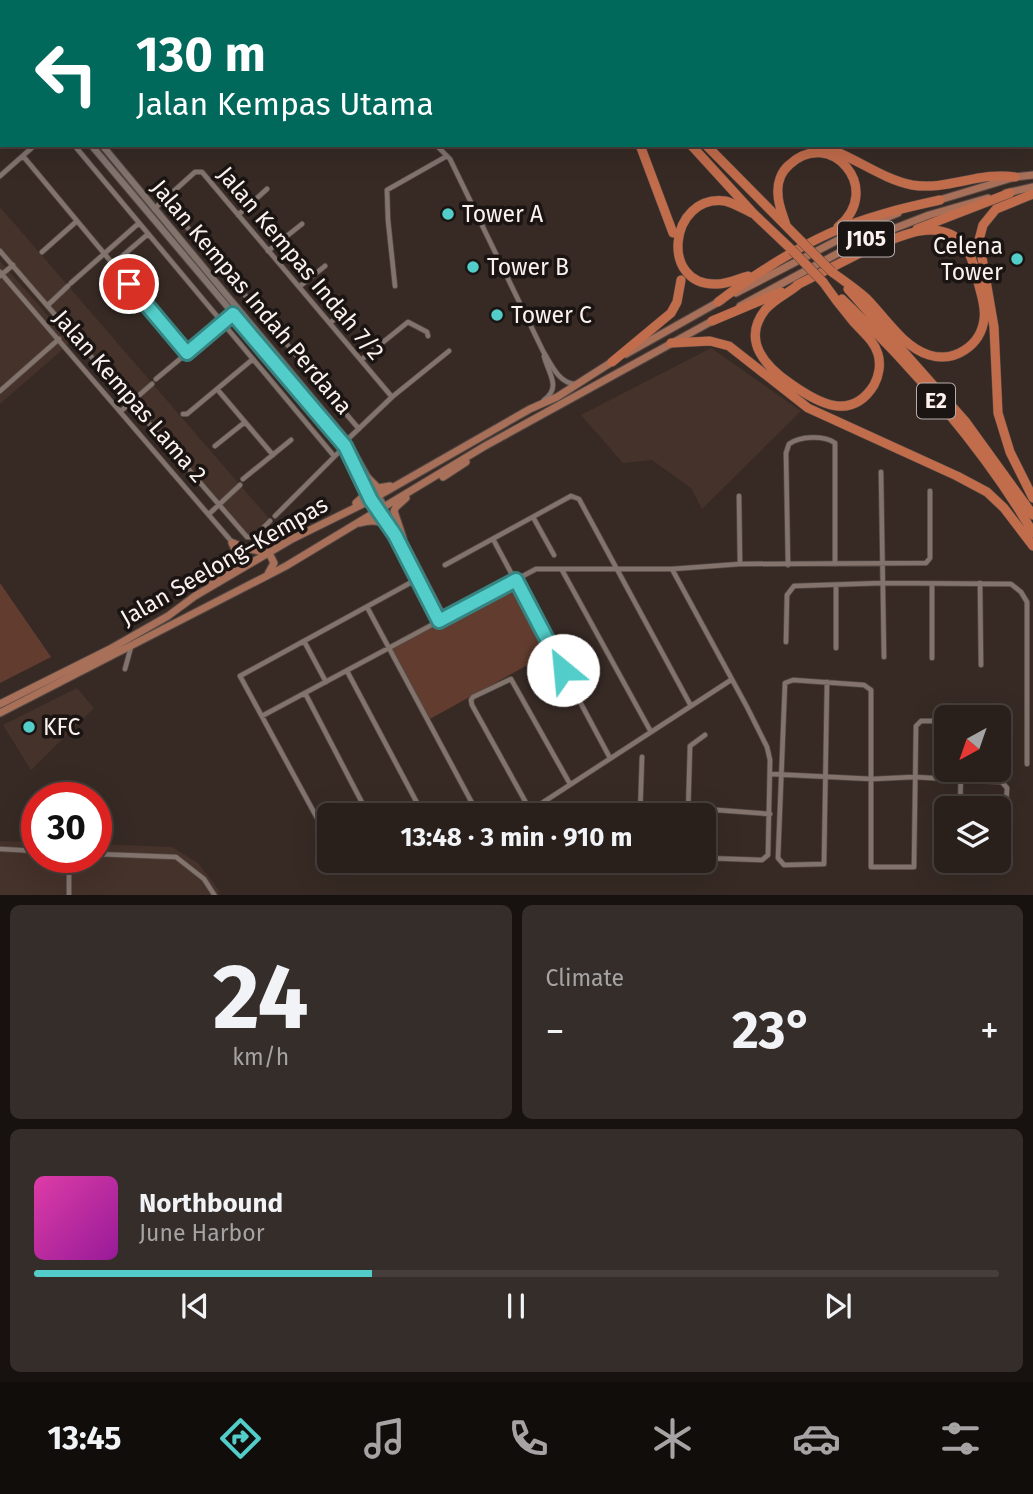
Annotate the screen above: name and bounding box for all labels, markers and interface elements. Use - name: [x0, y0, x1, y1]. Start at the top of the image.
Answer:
- text: 130 m: [136, 25, 266, 84]
- icon: left: [21, 28, 112, 119]
- text: Jalan Kempas Utama: [136, 85, 434, 123]
- street label: Jalan Kempas Indah 7/2: [212, 161, 390, 365]
- street label: Jalan Kempas Indah Perdana: [146, 174, 358, 420]
- place label: Tower A: [462, 200, 544, 228]
- marker: Tower A: [440, 206, 456, 222]
- road number: J105: [838, 222, 894, 256]
- place label: Celena Tower: [933, 232, 1003, 286]
- marker: Celena Tower: [1009, 251, 1025, 267]
- place label: Tower B: [487, 253, 569, 281]
- pin: [99, 254, 159, 314]
- marker: Tower B: [465, 259, 481, 275]
- icon: arrive: [110, 265, 148, 303]
- place label: Tower C: [511, 301, 592, 329]
- street label: Jalan Kempas Lama 2: [47, 304, 213, 488]
- marker: Tower C: [489, 307, 505, 323]
- road number: E2: [917, 384, 955, 418]
- street label: Jalan Seelong–Kempas: [115, 490, 333, 632]
- position arrow: [526, 633, 600, 707]
- north arrow: [934, 705, 1012, 782]
- map controls: [934, 705, 1011, 873]
- place label: KFC: [43, 713, 80, 741]
- marker: KFC: [21, 719, 37, 735]
- speed limit sign: 30: [21, 782, 112, 873]
- button: layers: [934, 796, 1011, 873]
- text: 13:48 · 3 min · 910 m: [400, 822, 633, 853]
- text: 24: [213, 943, 309, 1052]
- text: Climate: [546, 964, 624, 992]
- text: 23°: [732, 999, 813, 1062]
- text: −: [546, 1008, 565, 1054]
- text: +: [980, 1008, 999, 1054]
- text: km/h: [232, 1043, 289, 1071]
- text: Northbound: [139, 1188, 283, 1219]
- text: June Harbor: [139, 1219, 265, 1247]
- icon: previous: [176, 1287, 214, 1325]
- icon: pause: [497, 1287, 535, 1325]
- icon: next: [819, 1287, 857, 1325]
- icon: directions: [216, 1414, 265, 1463]
- icon: music: [360, 1414, 409, 1463]
- icon: phone: [504, 1414, 553, 1463]
- icon: climate: [648, 1414, 697, 1463]
- icon: car: [792, 1414, 841, 1463]
- icon: filters: [936, 1414, 985, 1463]
- text: 13:45: [48, 1419, 121, 1457]

